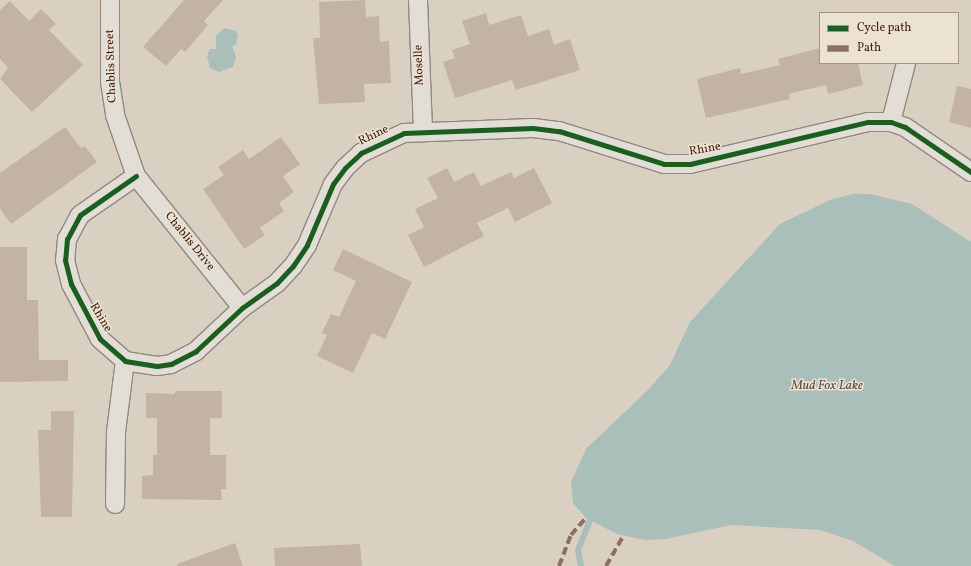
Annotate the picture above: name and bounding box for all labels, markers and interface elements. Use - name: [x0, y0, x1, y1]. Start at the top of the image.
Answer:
- legend: [819, 12, 959, 64]
- text: Cycle path: [857, 20, 912, 36]
- street label: Chablis Street: [104, 29, 120, 103]
- text: Path: [857, 40, 881, 56]
- street label: Moselle: [412, 44, 428, 86]
- street label: Rhine: [357, 123, 391, 149]
- street label: Rhine: [688, 140, 722, 160]
- street label: Chablis Drive: [161, 210, 217, 274]
- street label: Rhine: [86, 301, 114, 335]
- water label: Mud Fox Lake: [791, 378, 863, 394]

